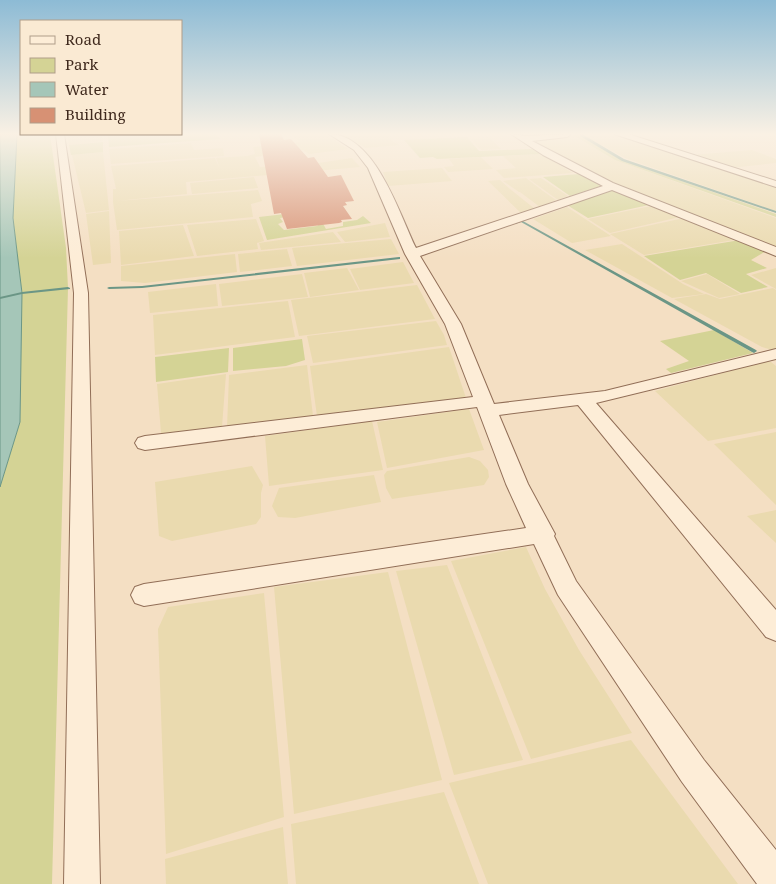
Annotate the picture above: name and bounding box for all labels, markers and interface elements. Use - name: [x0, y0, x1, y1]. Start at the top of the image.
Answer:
- legend: [20, 20, 182, 135]
- text: Road: [65, 29, 101, 49]
- text: Park: [65, 54, 99, 74]
- text: Water: [65, 79, 108, 99]
- text: Building: [65, 104, 126, 124]

